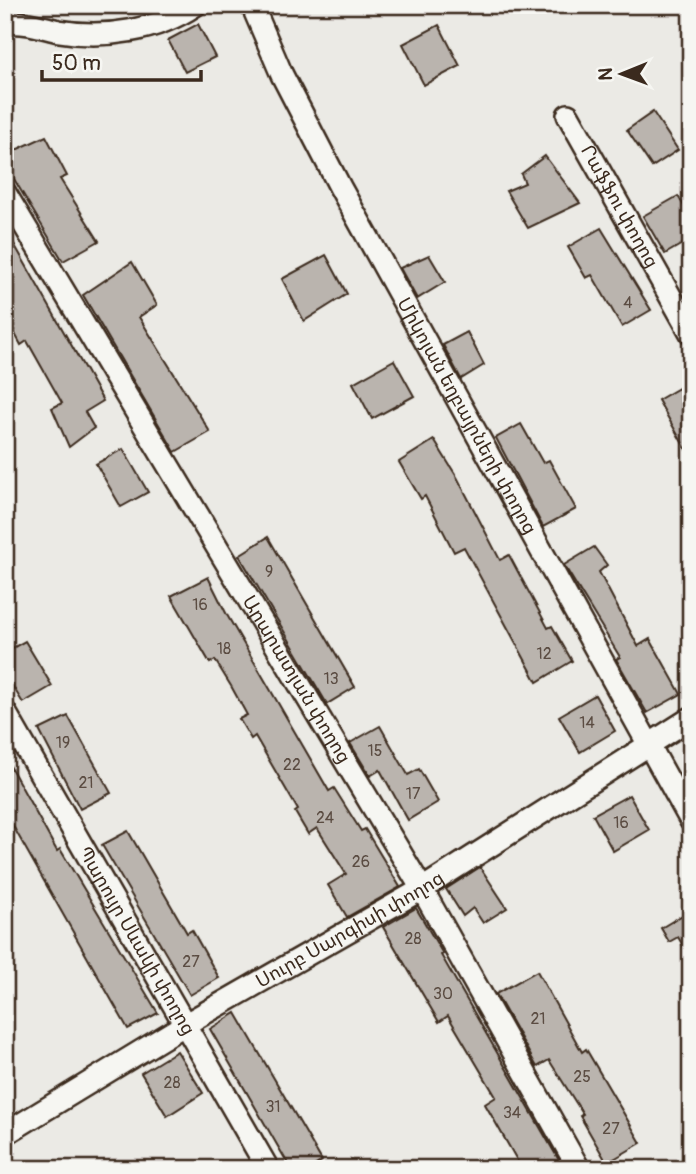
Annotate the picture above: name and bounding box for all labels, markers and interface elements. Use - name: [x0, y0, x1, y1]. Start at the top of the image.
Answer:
- scale bar: [42, 38, 201, 82]
- north arrow: [588, 38, 658, 108]
- text: 50 m: [52, 50, 101, 77]
- text: N: [594, 68, 618, 81]
- street label: Րաֆֆու փողոց: [575, 141, 664, 272]
- street label: Միկոյան եղբայրների փողոց: [392, 293, 542, 539]
- house number: 4: [623, 293, 633, 313]
- house number: 9: [265, 562, 273, 582]
- street label: Արարատյան փողոց: [237, 591, 356, 768]
- house number: 16: [192, 595, 208, 615]
- house number: 18: [217, 639, 231, 659]
- house number: 12: [536, 644, 552, 664]
- house number: 13: [323, 669, 339, 689]
- house number: 14: [579, 713, 595, 733]
- house number: 19: [56, 733, 70, 753]
- house number: 15: [368, 741, 382, 761]
- house number: 22: [283, 755, 301, 775]
- house number: 21: [78, 773, 94, 793]
- house number: 17: [406, 784, 421, 804]
- house number: 24: [316, 808, 334, 828]
- house number: 16: [613, 813, 629, 833]
- street label: Պարույր Սևակի փողոց: [73, 842, 201, 1040]
- house number: 26: [352, 852, 370, 872]
- street label: Սուրբ Սարգիսի փողոց: [252, 866, 449, 993]
- house number: 28: [404, 929, 422, 949]
- house number: 27: [182, 952, 200, 972]
- house number: 30: [433, 984, 453, 1004]
- house number: 21: [530, 1009, 546, 1029]
- house number: 25: [573, 1067, 591, 1087]
- house number: 28: [163, 1073, 181, 1093]
- house number: 31: [265, 1097, 281, 1117]
- house number: 34: [503, 1103, 521, 1123]
- house number: 27: [602, 1119, 620, 1139]

